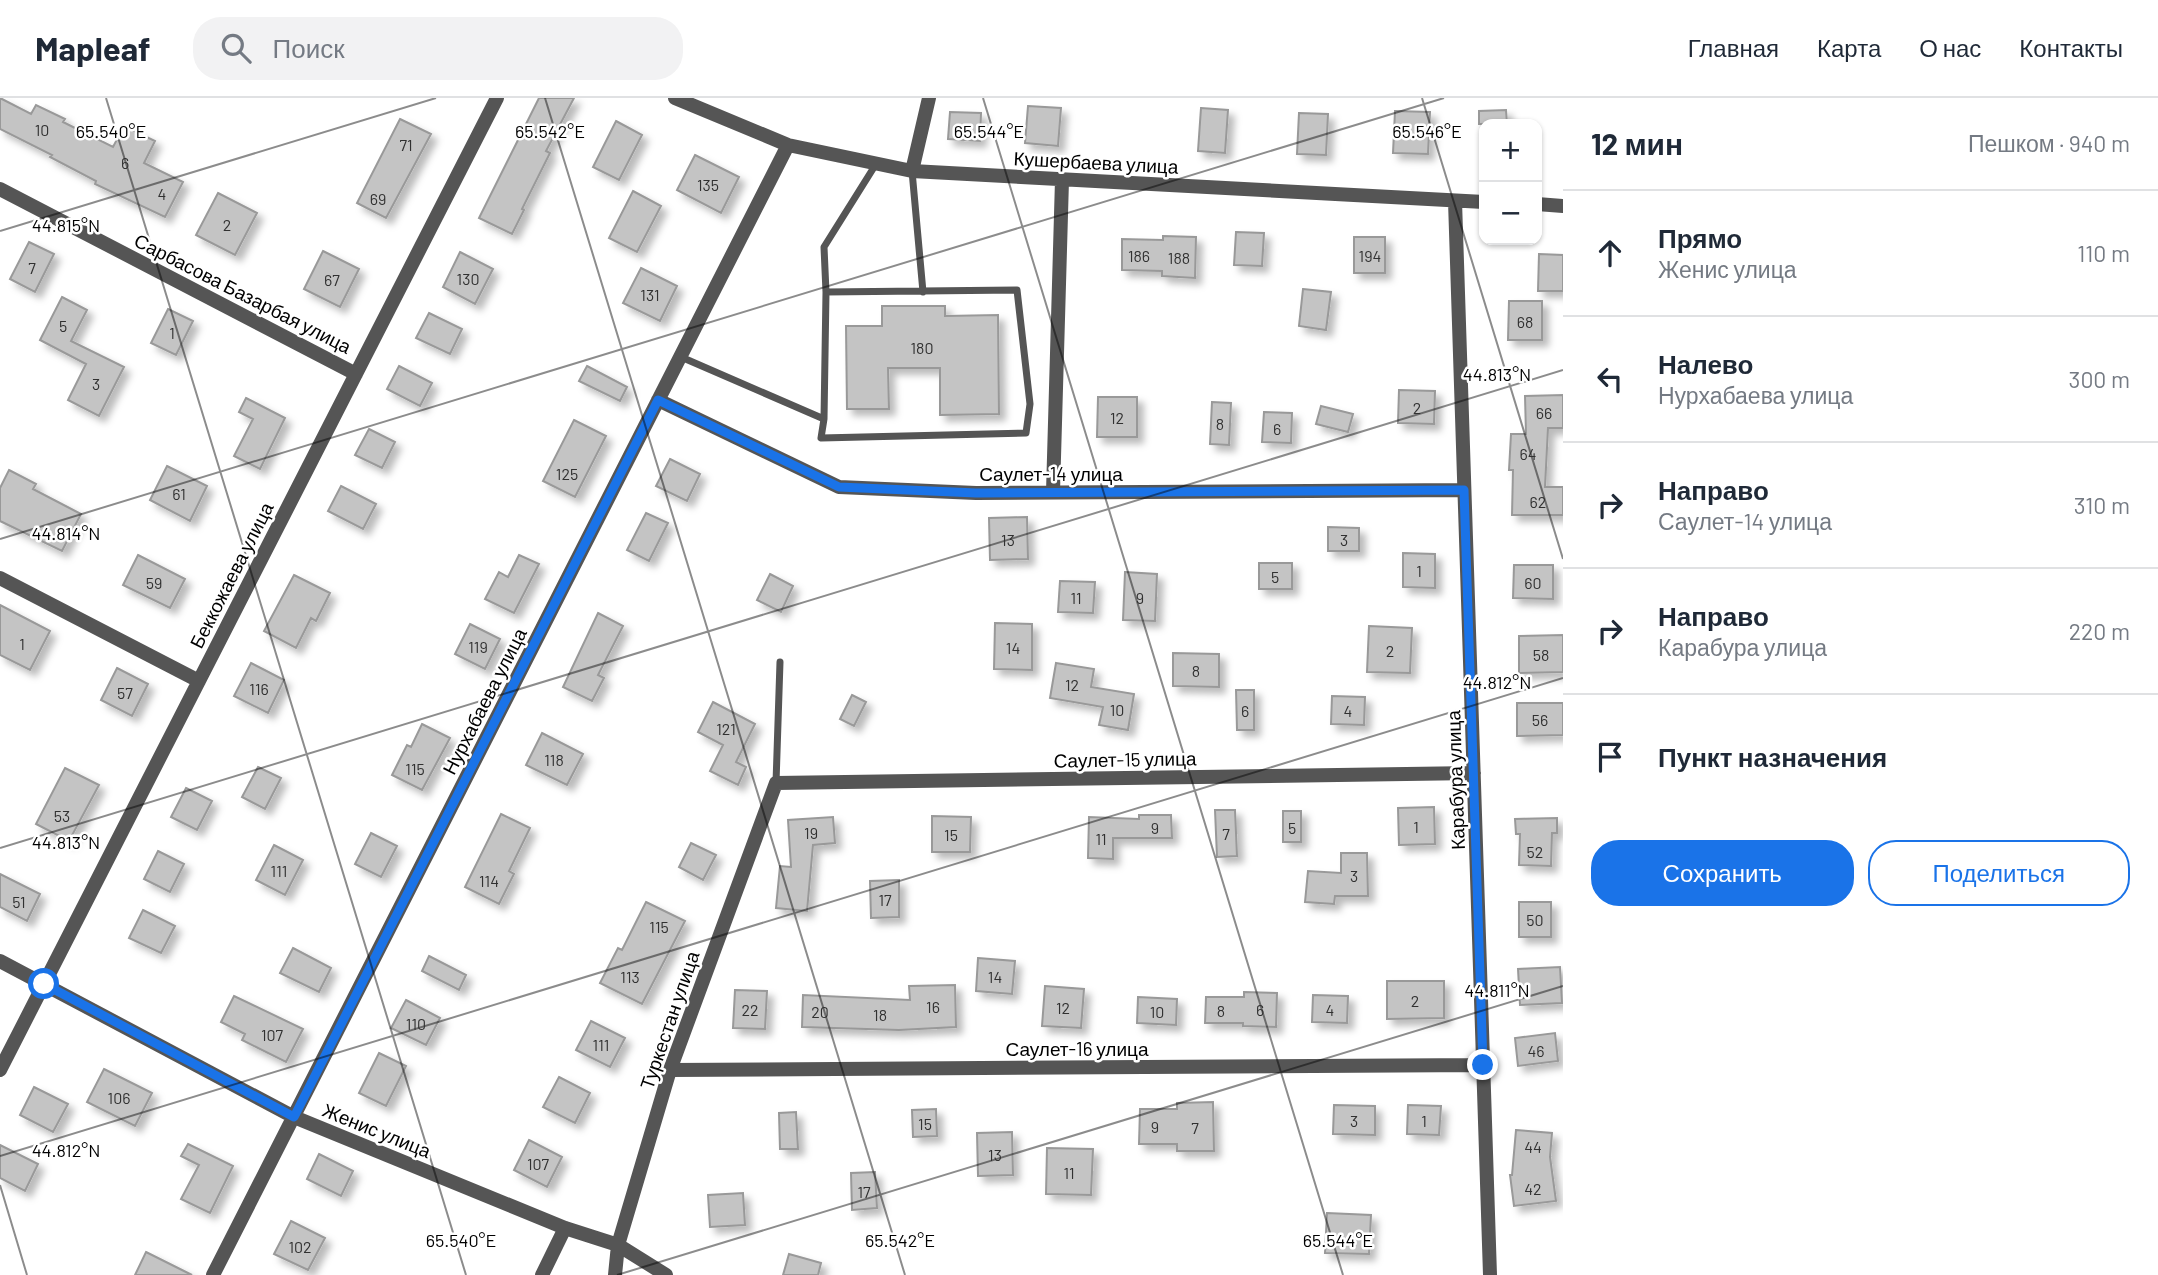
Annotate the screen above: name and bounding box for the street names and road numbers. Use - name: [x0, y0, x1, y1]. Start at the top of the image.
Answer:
- street label: Кушербаева улица: [1013, 146, 1179, 178]
- street label: Сарбасова Базарбая улица: [131, 228, 356, 358]
- street label: Саулет-14 улица: [979, 462, 1123, 485]
- street label: Беккожаева улица: [184, 498, 278, 652]
- street label: Нурхабаева улица: [437, 624, 531, 778]
- street label: Карабура улица: [1441, 709, 1469, 850]
- street label: Саулет-15 улица: [1053, 746, 1197, 772]
- street label: Туркестан улица: [635, 948, 704, 1092]
- street label: Саулет-16 улица: [1005, 1037, 1149, 1060]
- street label: Женис улица: [320, 1098, 435, 1162]

